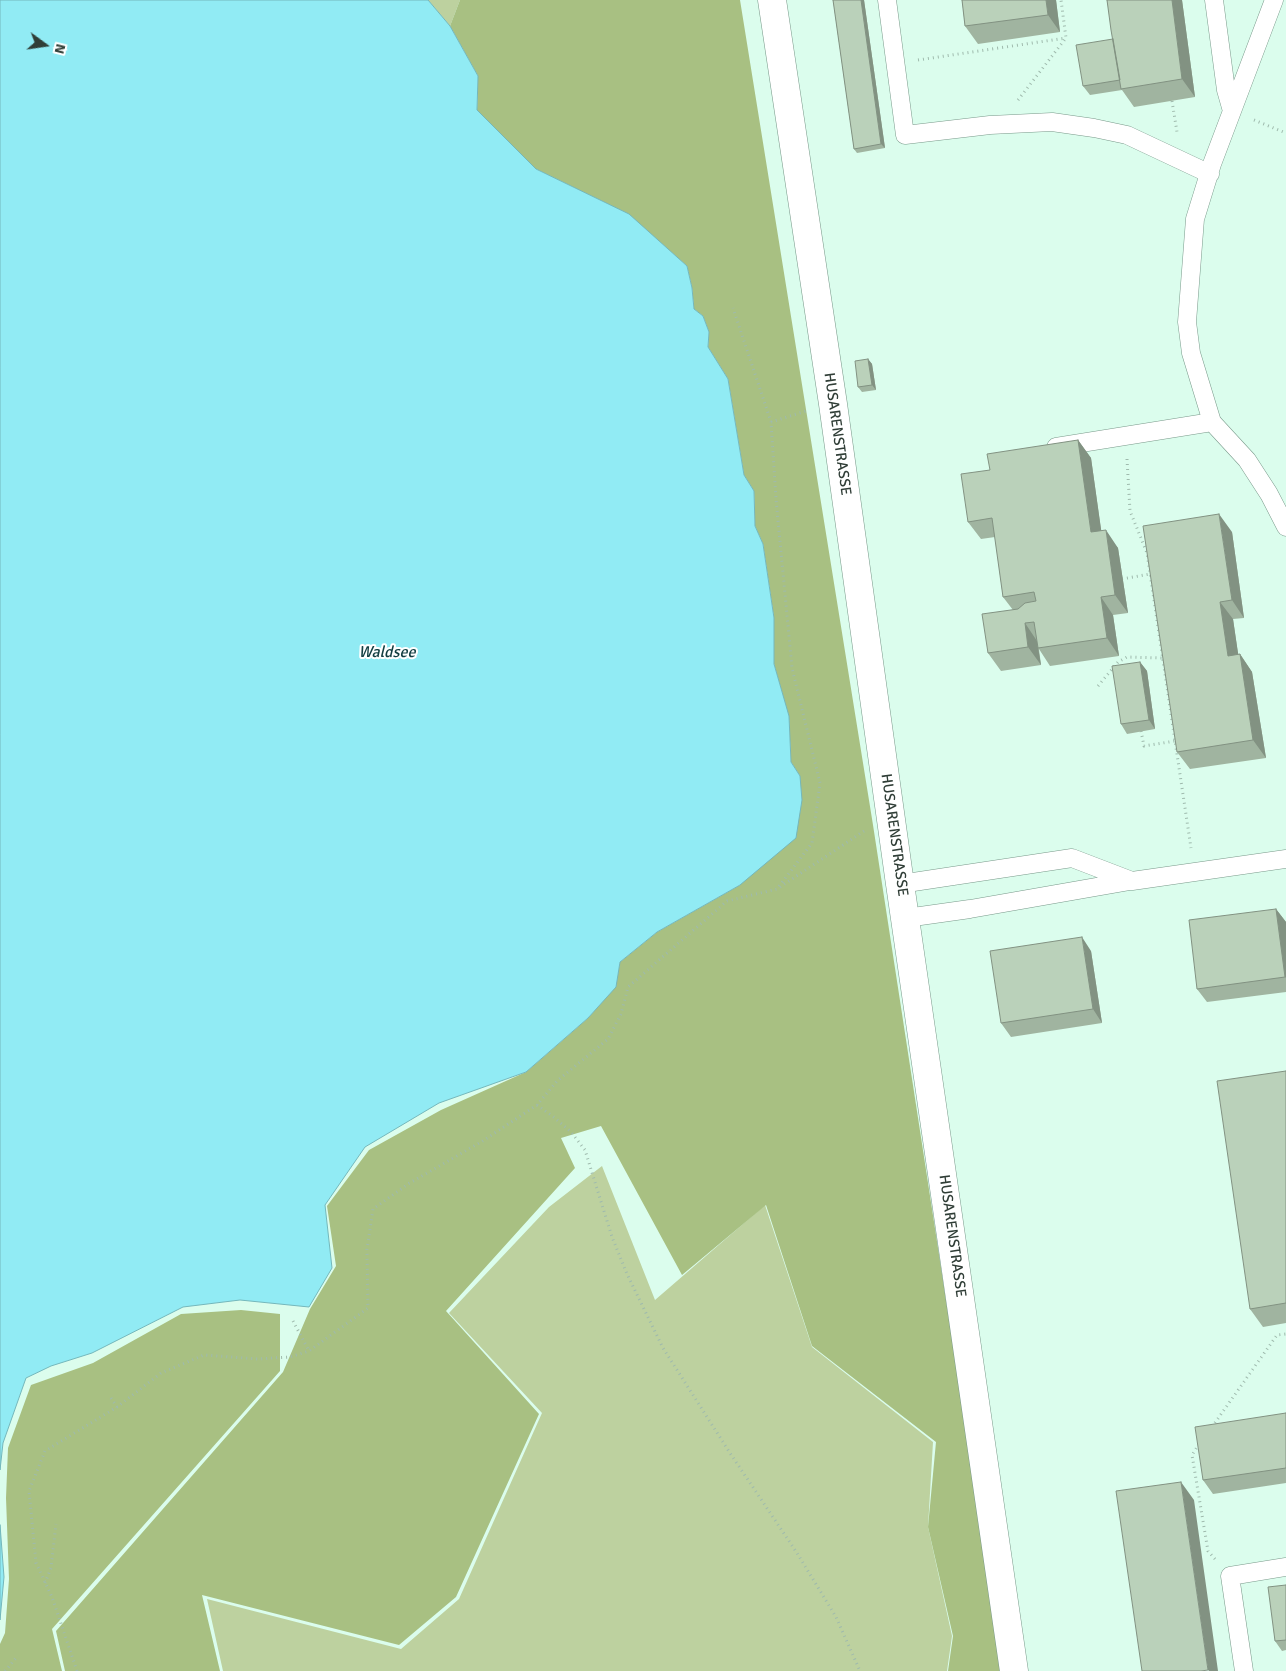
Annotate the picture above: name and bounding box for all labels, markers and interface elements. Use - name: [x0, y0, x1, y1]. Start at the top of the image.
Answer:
- north arrow: [20, 20, 70, 70]
- text: N: [51, 42, 69, 56]
- street label: HUSARENSTRASSE: [819, 371, 855, 497]
- water label: Waldsee: [358, 643, 416, 663]
- street label: HUSARENSTRASSE: [876, 772, 912, 898]
- street label: HUSARENSTRASSE: [934, 1173, 970, 1299]

